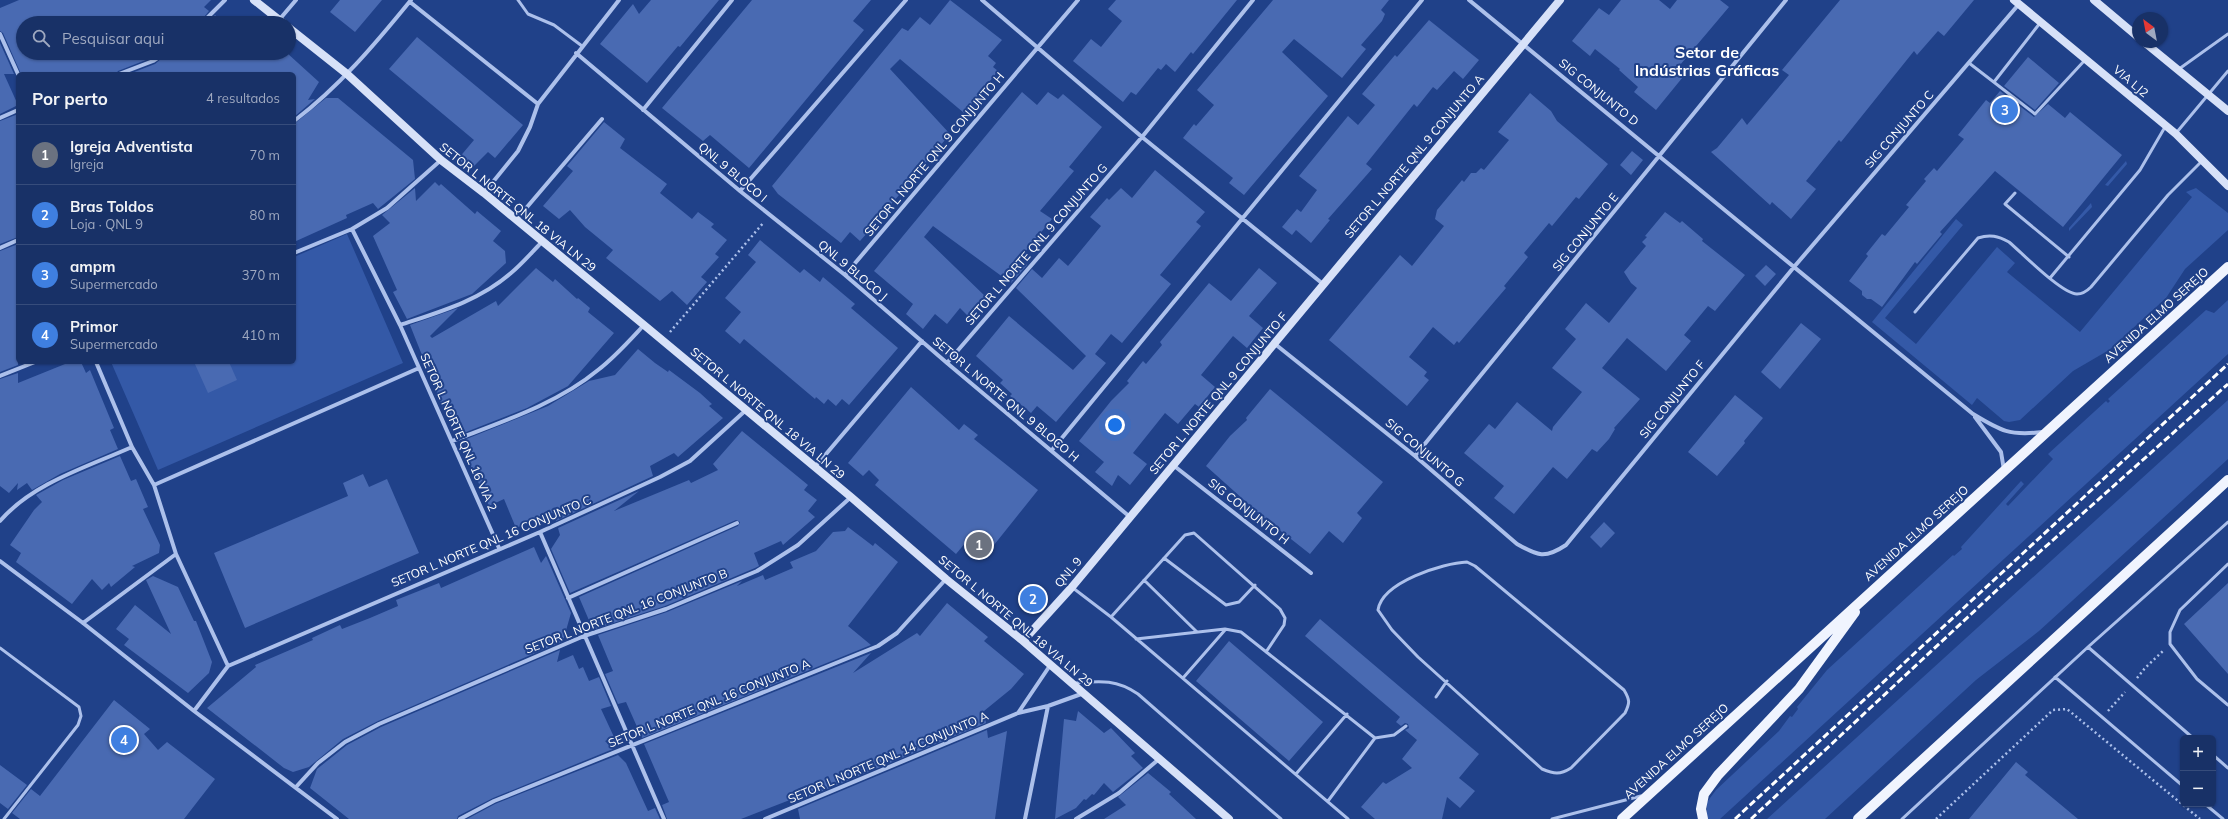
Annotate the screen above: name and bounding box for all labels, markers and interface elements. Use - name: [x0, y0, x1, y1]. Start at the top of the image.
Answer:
- north arrow: [2132, 12, 2168, 48]
- search box: [16, 16, 296, 60]
- icon: search: [30, 27, 52, 49]
- text: Pesquisar aqui: [62, 29, 164, 48]
- district label: Setor de Indústrias Gráficas: [1635, 42, 1779, 80]
- street label: SIG CONJUNTO D: [1556, 55, 1642, 129]
- street label: VIA LJ2: [2110, 62, 2152, 100]
- street label: SETOR L NORTE QNL 9 CONJUNTO H: [861, 69, 1007, 239]
- street label: SETOR L NORTE QNL 9 CONJUNTO A: [1341, 71, 1487, 241]
- street label: SIG CONJUNTO C: [1861, 87, 1937, 171]
- text: Por perto: [32, 88, 108, 109]
- text: 4 resultados: [206, 90, 280, 106]
- pin: 3: [1992, 95, 2018, 125]
- text: Igreja Adventista: [70, 137, 193, 156]
- street label: SETOR L NORTE QNL 18 VIA LN 29: [437, 139, 599, 275]
- street label: QNL 9 BLOCO I: [696, 139, 770, 205]
- text: 1: [41, 147, 49, 163]
- text: 70 m: [250, 147, 280, 163]
- text: Igreja: [70, 156, 104, 172]
- street label: SETOR L NORTE QNL 9 CONJUNTO G: [962, 160, 1110, 328]
- street label: SIG CONJUNTO E: [1549, 190, 1621, 274]
- text: Bras Toldos: [70, 197, 154, 216]
- text: 2: [41, 207, 49, 223]
- text: 80 m: [250, 207, 280, 223]
- text: Loja · QNL 9: [70, 216, 143, 232]
- street label: QNL 9 BLOCO J: [815, 237, 891, 303]
- text: ampm: [70, 257, 116, 276]
- street label: AVENIDA ELMO SEREJO: [2100, 264, 2212, 366]
- text: 3: [41, 267, 49, 283]
- text: 370 m: [242, 267, 280, 283]
- text: Supermercado: [70, 276, 158, 292]
- street label: SETOR L NORTE QNL 9 CONJUNTO F: [1146, 309, 1290, 477]
- text: Primor: [70, 317, 118, 336]
- text: 4: [41, 327, 49, 343]
- text: 410 m: [242, 327, 280, 343]
- street label: SETOR L NORTE QNL 9 BLOCO H: [930, 333, 1082, 465]
- text: Supermercado: [70, 336, 158, 352]
- street label: SETOR L NORTE QNL 18 VIA LN 29: [688, 344, 848, 482]
- street label: SETOR L NORTE QNL 16 VIA 2: [417, 351, 501, 513]
- street label: SIG CONJUNTO F: [1636, 357, 1708, 441]
- your location: [1105, 415, 1125, 435]
- street label: SIG CONJUNTO G: [1383, 415, 1467, 489]
- street label: SIG CONJUNTO H: [1206, 475, 1292, 547]
- street label: AVENIDA ELMO SEREJO: [1860, 482, 1972, 584]
- street label: SETOR L NORTE QNL 16 CONJUNTO C: [389, 492, 593, 590]
- pin: 1: [966, 530, 992, 560]
- street label: SETOR L NORTE QNL 18 VIA LN 29: [936, 552, 1096, 690]
- street label: QNL 9: [1051, 554, 1085, 590]
- street label: SETOR L NORTE QNL 16 CONJUNTO B: [523, 565, 729, 657]
- pin: 2: [1020, 584, 1046, 614]
- street label: SETOR L NORTE QNL 16 CONJUNTO A: [606, 655, 812, 750]
- street label: AVENIDA ELMO SEREJO: [1620, 700, 1732, 802]
- street label: SETOR L NORTE QNL 14 CONJUNTO A: [785, 708, 991, 806]
- pin: 4: [111, 725, 137, 755]
- map controls: [2180, 735, 2216, 807]
- button: +: [2180, 735, 2216, 771]
- button: −: [2180, 771, 2216, 807]

